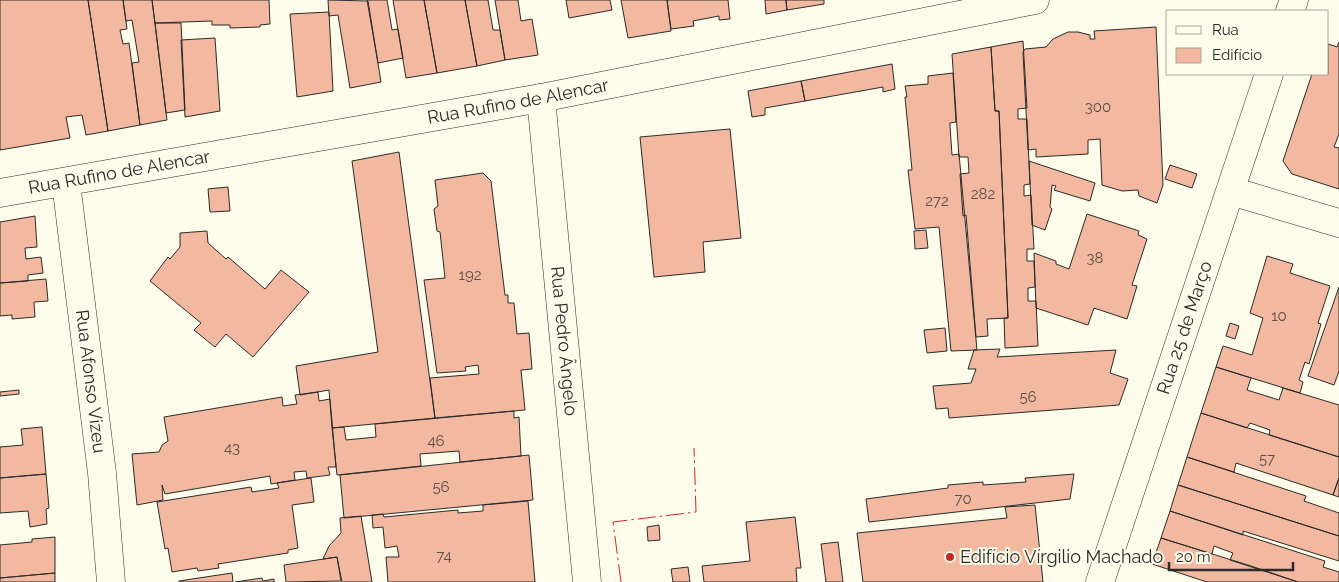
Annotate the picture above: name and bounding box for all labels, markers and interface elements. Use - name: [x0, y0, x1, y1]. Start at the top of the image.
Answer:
- legend: [1166, 10, 1329, 75]
- text: Rua: [1212, 21, 1239, 39]
- text: Edifício: [1212, 46, 1262, 64]
- street label: Rua Rufino de Alencar: [426, 74, 611, 128]
- house number: 300: [1085, 98, 1111, 116]
- street label: Rua Rufino de Alencar: [27, 145, 212, 198]
- house number: 282: [971, 185, 995, 203]
- house number: 272: [925, 192, 949, 210]
- house number: 38: [1087, 249, 1104, 267]
- street label: Rua 25 de Março: [1152, 258, 1216, 397]
- street label: Rua Pedro Ângelo: [547, 265, 582, 417]
- house number: 192: [458, 266, 482, 284]
- house number: 10: [1271, 307, 1287, 325]
- street label: Rua Afonso Vizeu: [72, 308, 110, 454]
- house number: 56: [1019, 388, 1037, 406]
- house number: 46: [427, 432, 445, 450]
- house number: 43: [224, 439, 240, 457]
- house number: 57: [1259, 450, 1275, 468]
- house number: 56: [432, 478, 450, 496]
- house number: 70: [954, 490, 972, 508]
- scale bar: [1169, 540, 1293, 572]
- place label: Edifício Vírgilio Machado: [960, 546, 1163, 567]
- house number: 74: [436, 547, 452, 565]
- text: 20 m: [1176, 548, 1211, 566]
- marker: Edifício Vírgilio Machado: [944, 551, 956, 563]

